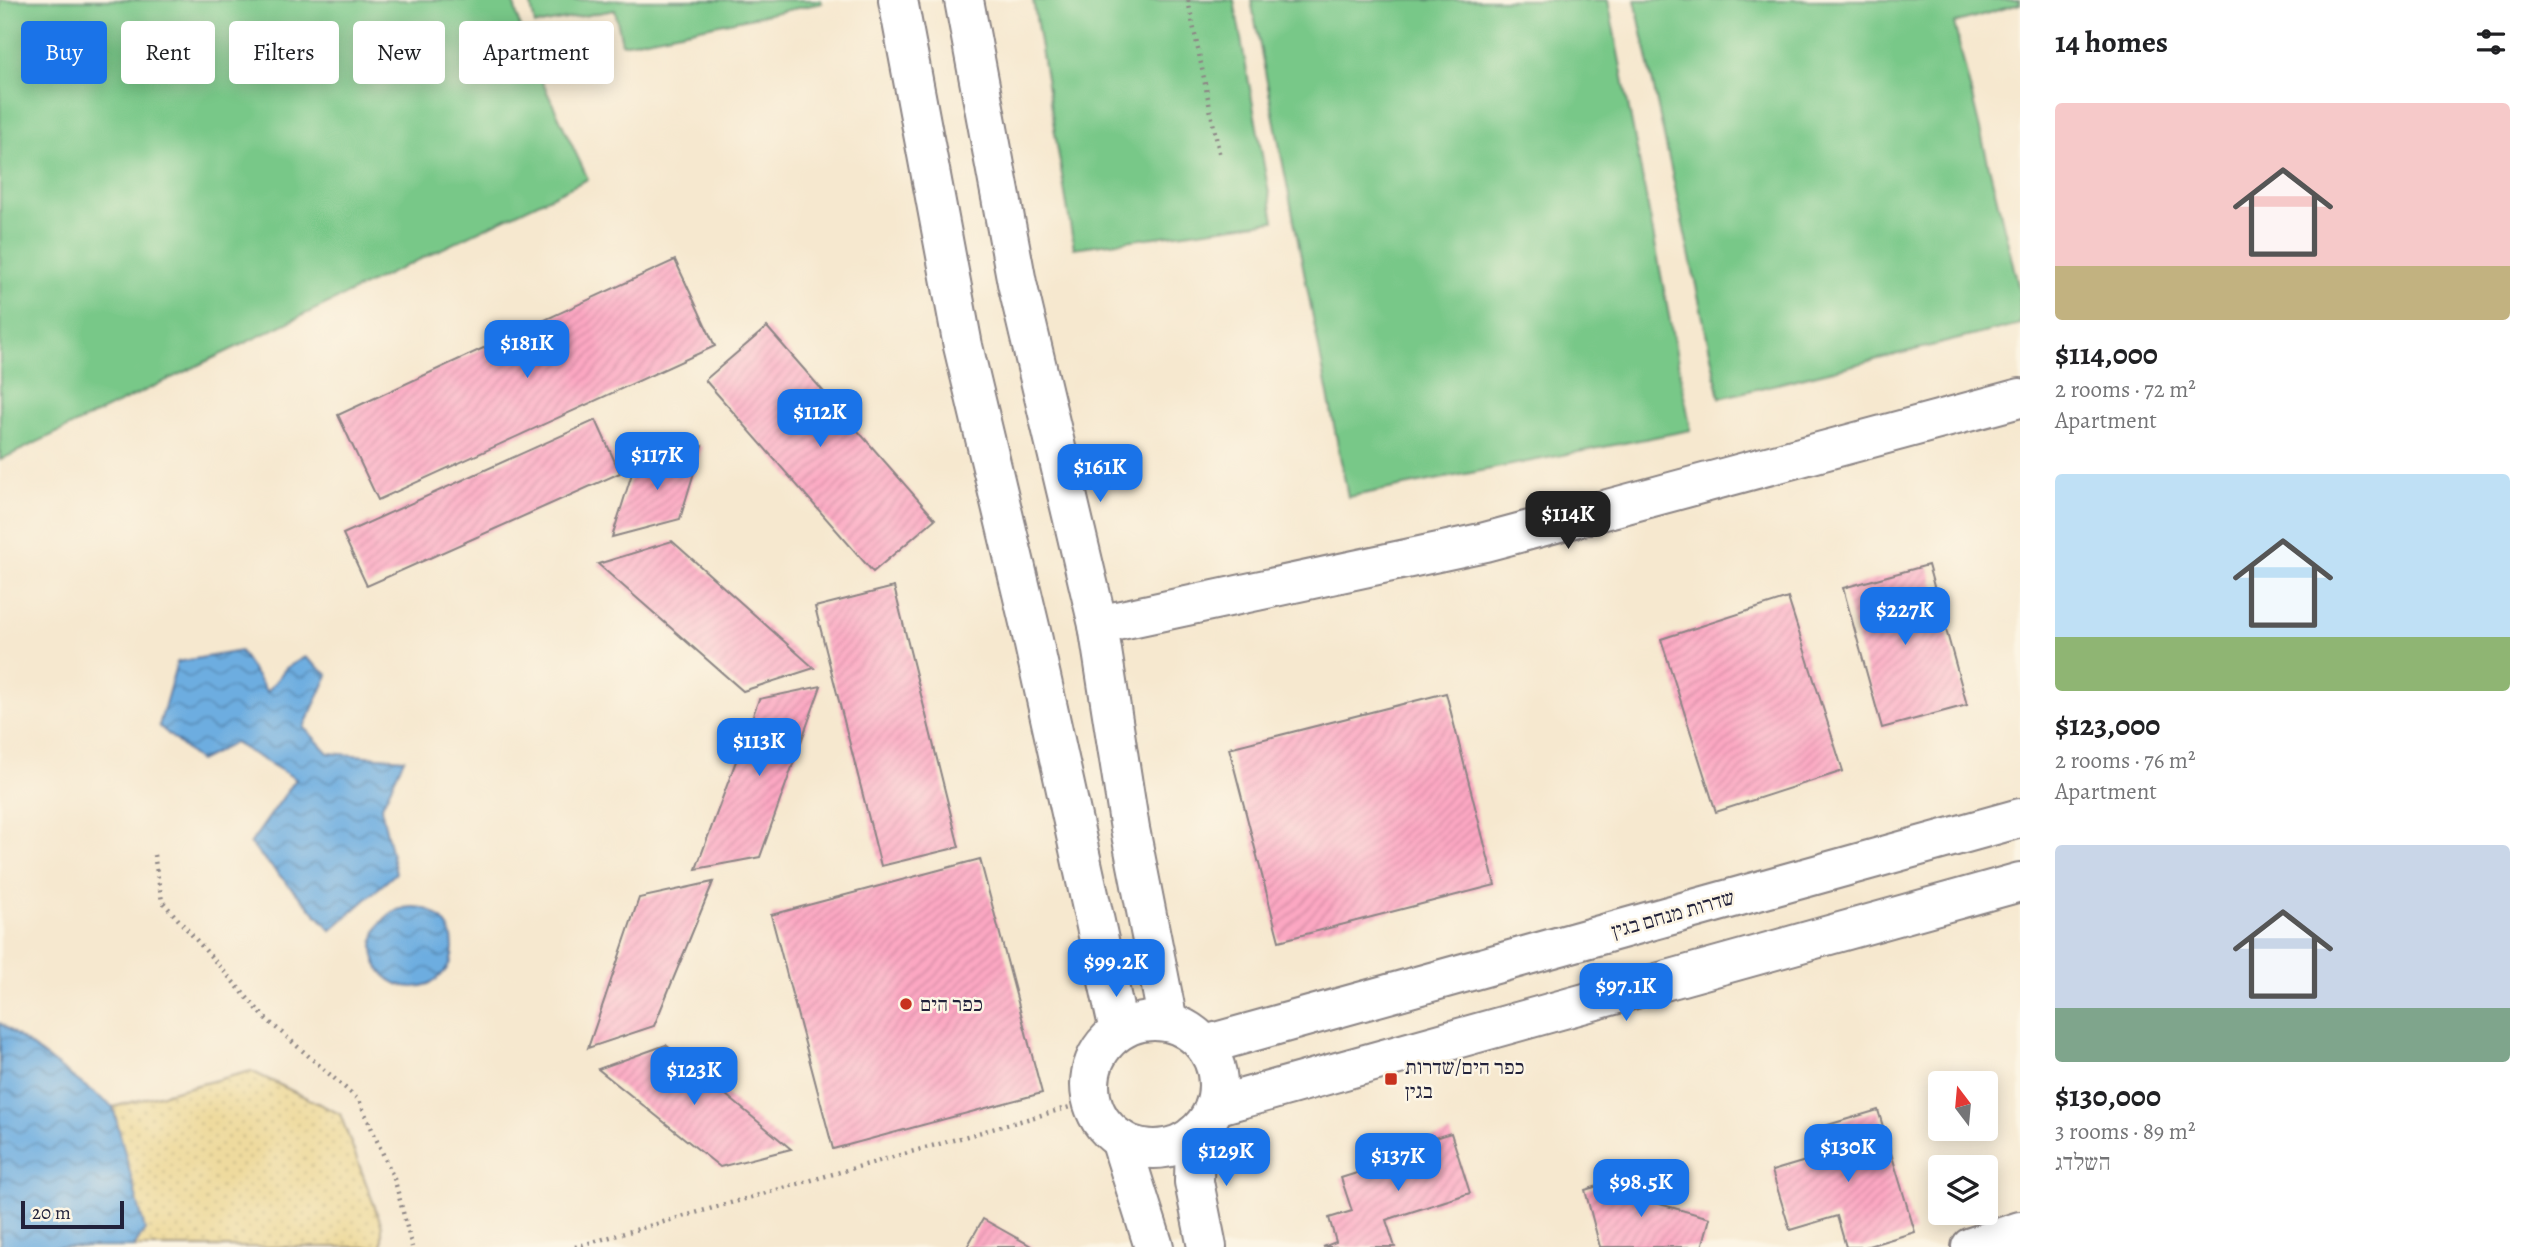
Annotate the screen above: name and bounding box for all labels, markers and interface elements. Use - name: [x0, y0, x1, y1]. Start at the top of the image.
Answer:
- chip: Buy: [21, 21, 107, 84]
- chip: Rent: [121, 21, 215, 84]
- chip: Filters: [229, 21, 339, 84]
- chip: New: [353, 21, 445, 84]
- chip: Apartment: [459, 21, 614, 84]
- text: 14 homes: [2055, 22, 2168, 62]
- icon: filters: [2472, 23, 2510, 61]
- icon: home: [2220, 149, 2346, 275]
- pin: $181K: [478, 320, 576, 380]
- text: $181K: [500, 327, 554, 358]
- text: $114,000: [2055, 334, 2158, 374]
- text: 2 rooms · 72 m²: [2055, 374, 2196, 405]
- pin: $112K: [771, 390, 869, 449]
- text: $112K: [793, 396, 847, 427]
- text: Apartment: [2055, 405, 2157, 436]
- pin: $117K: [608, 433, 706, 492]
- text: $117K: [631, 439, 683, 470]
- pin: $161K: [1051, 444, 1149, 504]
- text: $161K: [1073, 451, 1127, 482]
- pin: $114K: [1519, 491, 1617, 551]
- text: $114K: [1541, 498, 1595, 529]
- icon: home: [2220, 520, 2346, 646]
- pin: $227K: [1856, 588, 1954, 647]
- text: $227K: [1876, 594, 1934, 625]
- text: $123,000: [2055, 705, 2160, 745]
- pin: $113K: [710, 718, 808, 778]
- text: $113K: [733, 725, 785, 756]
- text: 2 rooms · 76 m²: [2055, 745, 2196, 776]
- text: Apartment: [2055, 776, 2157, 807]
- street label: שדרות מנחם בגין: [1608, 883, 1738, 945]
- icon: home: [2220, 891, 2346, 1017]
- pin: $99.2K: [1059, 940, 1173, 999]
- text: $99.2K: [1084, 946, 1148, 977]
- pin: $97.1K: [1569, 964, 1683, 1023]
- text: $97.1K: [1596, 970, 1656, 1001]
- place label: כפר הים: [920, 990, 983, 1018]
- marker: כפר הים: [898, 996, 914, 1012]
- pin: $123K: [645, 1048, 743, 1107]
- place label: כפר הים/שדרות בגין: [1405, 1053, 1525, 1105]
- text: $123K: [666, 1054, 722, 1085]
- marker: כפר הים/שדרות בגין: [1383, 1071, 1399, 1087]
- north arrow: [1928, 1071, 1998, 1141]
- map controls: [1928, 1071, 1998, 1225]
- text: $130,000: [2055, 1076, 2161, 1116]
- text: 3 rooms · 89 m²: [2055, 1116, 2196, 1147]
- pin: $130K: [1799, 1124, 1897, 1184]
- pin: $129K: [1177, 1128, 1275, 1188]
- text: $130K: [1820, 1131, 1876, 1162]
- pin: $137K: [1349, 1134, 1447, 1193]
- text: $129K: [1198, 1135, 1254, 1166]
- text: $137K: [1371, 1140, 1425, 1171]
- text: השלדג: [2055, 1147, 2111, 1178]
- button: layers: [1928, 1155, 1998, 1225]
- pin: $98.5K: [1584, 1160, 1698, 1219]
- text: $98.5K: [1609, 1166, 1673, 1197]
- scale bar: [21, 1198, 124, 1230]
- text: 20 m: [32, 1200, 71, 1226]

